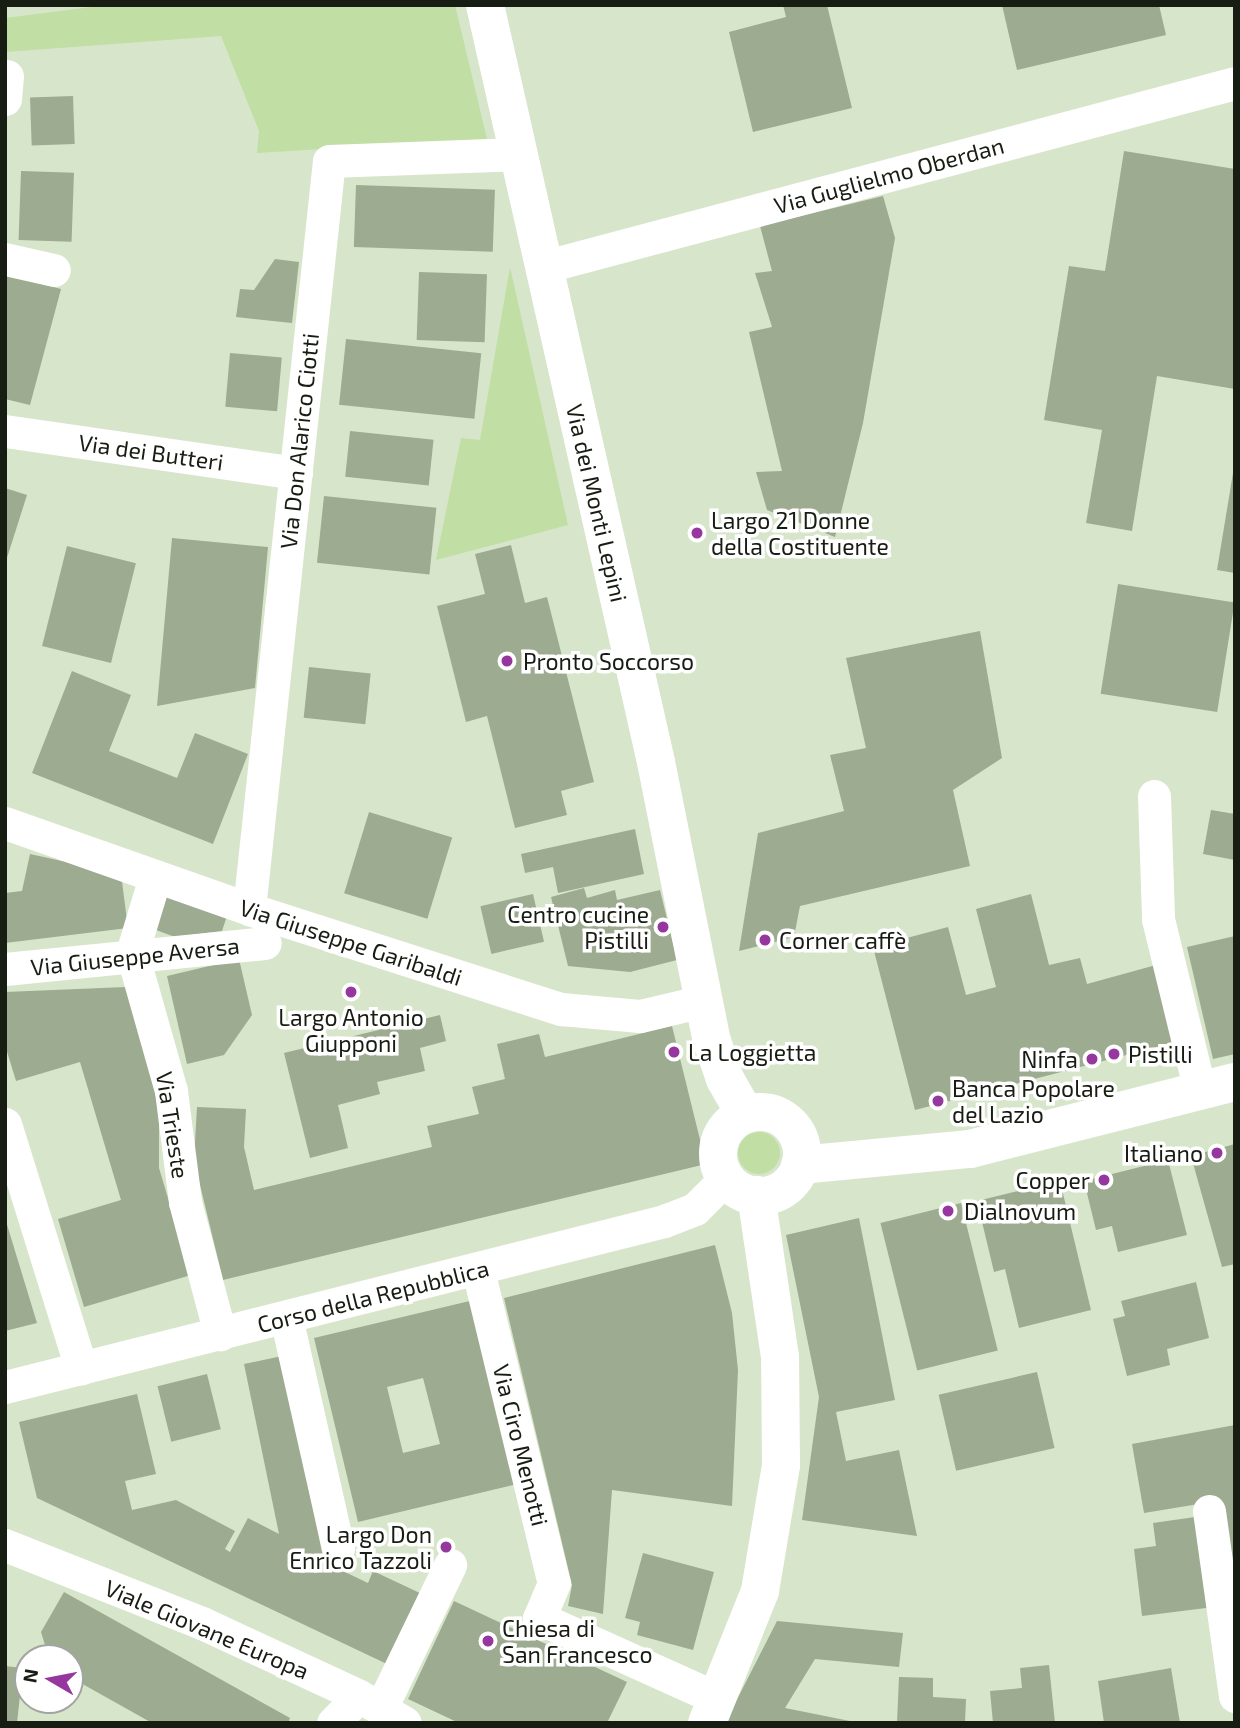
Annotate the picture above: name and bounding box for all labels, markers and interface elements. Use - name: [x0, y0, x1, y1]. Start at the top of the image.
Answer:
- street label: Via Guglielmo Oberdan: [771, 131, 1007, 219]
- street label: Via Don Alarico Ciotti: [274, 331, 324, 551]
- street label: Via dei Monti Lepini: [561, 401, 633, 605]
- street label: Via dei Butteri: [77, 428, 225, 476]
- place label: Largo 21 Donne della Costituente: [711, 506, 889, 560]
- marker: Largo 21 Donne della Costituente: [689, 525, 705, 541]
- place label: Pronto Soccorso: [523, 647, 694, 675]
- marker: Pronto Soccorso: [497, 651, 517, 671]
- street label: Via Giuseppe Garibaldi: [236, 893, 466, 991]
- place label: Centro cucine Pistilli: [507, 900, 649, 954]
- marker: Centro cucine Pistilli: [655, 919, 671, 935]
- place label: Corner caffè: [779, 926, 907, 954]
- street label: Via Giuseppe Aversa: [29, 931, 241, 981]
- marker: Corner caffè: [757, 932, 773, 948]
- marker: Largo Antonio Giupponi: [343, 984, 359, 1000]
- place label: Largo Antonio Giupponi: [278, 1003, 424, 1057]
- place label: La Loggietta: [688, 1038, 816, 1066]
- place label: Pistilli: [1128, 1040, 1193, 1068]
- marker: La Loggietta: [666, 1044, 682, 1060]
- place label: Ninfa: [1021, 1045, 1078, 1073]
- marker: Pistilli: [1106, 1046, 1122, 1062]
- marker: Ninfa: [1084, 1051, 1100, 1067]
- street label: Via Trieste: [151, 1069, 195, 1181]
- place label: Banca Popolare del Lazio: [952, 1074, 1115, 1128]
- marker: Banca Popolare del Lazio: [930, 1093, 946, 1109]
- place label: Italiano: [1124, 1139, 1203, 1167]
- marker: Italiano: [1209, 1145, 1225, 1161]
- place label: Copper: [1016, 1166, 1090, 1194]
- marker: Copper: [1096, 1172, 1112, 1188]
- place label: Dialnovum: [964, 1197, 1076, 1225]
- marker: Dialnovum: [938, 1201, 958, 1221]
- street label: Corso della Repubblica: [254, 1254, 492, 1338]
- street label: Via Ciro Menotti: [488, 1361, 554, 1529]
- place label: Largo Don Enrico Tazzoli: [289, 1520, 432, 1574]
- marker: Largo Don Enrico Tazzoli: [438, 1539, 454, 1555]
- street label: Viale Giovane Europa: [101, 1573, 313, 1685]
- place label: Chiesa di San Francesco: [502, 1614, 652, 1668]
- marker: Chiesa di San Francesco: [480, 1633, 496, 1649]
- north arrow: [14, 1644, 84, 1714]
- text: N: [17, 1667, 42, 1684]

